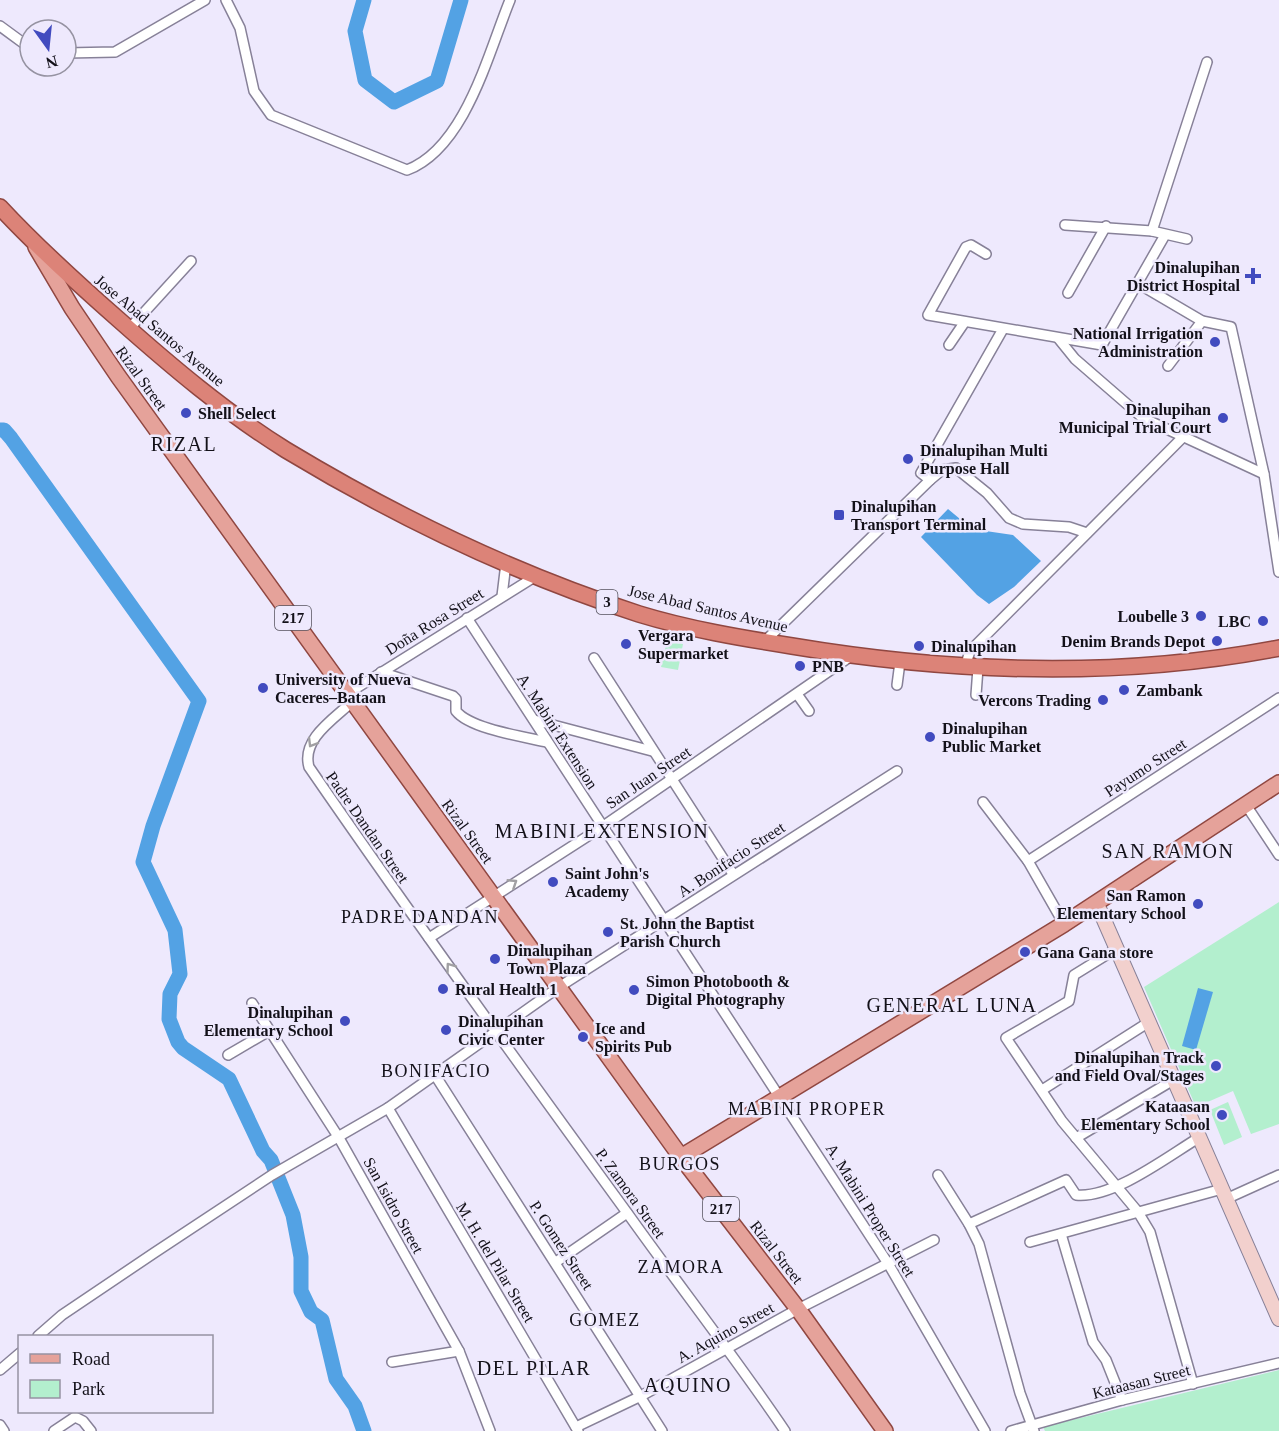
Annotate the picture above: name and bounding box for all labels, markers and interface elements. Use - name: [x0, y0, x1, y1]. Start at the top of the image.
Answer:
- north arrow: [18, 18, 78, 78]
- text: N: [44, 52, 60, 72]
- place label: Dinalupihan District Hospital: [1127, 259, 1241, 295]
- marker: Dinalupihan District Hospital: [1244, 267, 1262, 285]
- street label: Jose Abad Santos Avenue: [92, 271, 228, 390]
- place label: National Irrigation Administration: [1073, 325, 1203, 360]
- marker: National Irrigation Administration: [1208, 335, 1222, 349]
- street label: Rizal Street: [113, 343, 171, 414]
- place label: Dinalupihan Municipal Trial Court: [1059, 401, 1212, 437]
- place label: Shell Select: [198, 405, 276, 422]
- marker: Shell Select: [179, 406, 193, 420]
- marker: Dinalupihan Municipal Trial Court: [1216, 411, 1230, 425]
- district label: RIZAL: [151, 433, 217, 455]
- place label: Dinalupihan Multi Purpose Hall: [920, 442, 1048, 478]
- marker: Dinalupihan Multi Purpose Hall: [901, 452, 915, 466]
- place label: Dinalupihan Transport Terminal: [851, 498, 987, 534]
- marker: Dinalupihan Transport Terminal: [832, 508, 846, 522]
- street label: Jose Abad Santos Avenue: [626, 582, 790, 635]
- street label: Doña Rosa Street: [382, 584, 487, 658]
- road number: 3: [596, 590, 618, 614]
- road number: 217: [275, 606, 311, 630]
- place label: Loubelle 3: [1117, 608, 1189, 625]
- marker: Loubelle 3: [1194, 609, 1208, 623]
- place label: LBC: [1218, 613, 1251, 630]
- marker: LBC: [1256, 614, 1270, 628]
- place label: Vergara Supermarket: [638, 627, 729, 663]
- place label: Denim Brands Depot: [1061, 633, 1206, 651]
- marker: Denim Brands Depot: [1210, 634, 1224, 648]
- marker: Vergara Supermarket: [619, 637, 633, 651]
- place label: Dinalupihan: [931, 638, 1016, 656]
- marker: Dinalupihan: [912, 639, 926, 653]
- place label: PNB: [812, 658, 844, 675]
- marker: PNB: [793, 659, 807, 673]
- place label: University of Nueva Caceres–Bataan: [275, 671, 411, 706]
- street label: A. Mabini Extension: [514, 671, 601, 792]
- marker: University of Nueva Caceres–Bataan: [256, 681, 270, 695]
- place label: Zambank: [1136, 682, 1203, 699]
- marker: Zambank: [1117, 683, 1131, 697]
- place label: Vercons Trading: [978, 692, 1091, 710]
- marker: Vercons Trading: [1096, 693, 1110, 707]
- place label: Dinalupihan Public Market: [942, 720, 1042, 755]
- marker: Dinalupihan Public Market: [923, 730, 937, 744]
- street label: Payumo Street: [1101, 734, 1190, 801]
- one-way arrow: [308, 737, 320, 747]
- street label: San Juan Street: [603, 742, 694, 812]
- street label: Padre Dandan Street: [323, 769, 413, 886]
- street label: Rizal Street: [439, 796, 497, 867]
- street label: A. Bonifacio Street: [675, 818, 788, 900]
- district label: MABINI EXTENSION: [495, 820, 709, 842]
- district label: SAN RAMON: [1102, 840, 1234, 862]
- place label: Saint John's Academy: [565, 865, 649, 901]
- marker: Saint John's Academy: [546, 875, 560, 889]
- one-way arrow: [507, 879, 517, 891]
- place label: San Ramon Elementary School: [1057, 887, 1187, 923]
- marker: San Ramon Elementary School: [1191, 897, 1205, 911]
- district label: PADRE DANDAN: [341, 907, 499, 927]
- place label: St. John the Baptist Parish Church: [620, 915, 755, 950]
- marker: St. John the Baptist Parish Church: [601, 925, 615, 939]
- place label: Dinalupihan Town Plaza: [507, 942, 592, 977]
- place label: Gana Gana store: [1037, 944, 1153, 961]
- marker: Gana Gana store: [1018, 945, 1032, 959]
- marker: Dinalupihan Town Plaza: [488, 952, 502, 966]
- one-way arrow: [446, 962, 457, 973]
- place label: Simon Photobooth & Digital Photography: [646, 973, 790, 1009]
- place label: Rural Health 1: [455, 981, 557, 998]
- marker: Rural Health 1: [436, 982, 450, 996]
- marker: Simon Photobooth & Digital Photography: [627, 983, 641, 997]
- district label: GENERAL LUNA: [866, 994, 1038, 1016]
- place label: Dinalupihan Elementary School: [204, 1004, 334, 1040]
- place label: Dinalupihan Civic Center: [458, 1013, 545, 1048]
- marker: Dinalupihan Elementary School: [338, 1014, 352, 1028]
- place label: Ice and Spirits Pub: [595, 1020, 672, 1056]
- marker: Dinalupihan Civic Center: [439, 1023, 453, 1037]
- marker: Ice and Spirits Pub: [576, 1030, 590, 1044]
- place label: Dinalupihan Track and Field Oval/Stages: [1055, 1049, 1204, 1085]
- marker: Dinalupihan Track and Field Oval/Stages: [1209, 1059, 1223, 1073]
- district label: BONIFACIO: [381, 1061, 491, 1081]
- place label: Kataasan Elementary School: [1081, 1098, 1211, 1134]
- district label: MABINI PROPER: [728, 1099, 886, 1119]
- marker: Kataasan Elementary School: [1215, 1108, 1229, 1122]
- street label: A. Mabini Proper Street: [822, 1141, 919, 1281]
- street label: P. Zamora Street: [593, 1145, 669, 1242]
- street label: San Isidro Street: [360, 1154, 427, 1256]
- district label: BURGOS: [639, 1154, 721, 1174]
- road number: 217: [703, 1197, 739, 1221]
- street label: P. Gomez Street: [526, 1198, 597, 1293]
- street label: M. H. del Pilar Street: [453, 1199, 538, 1326]
- street label: Rizal Street: [747, 1217, 807, 1288]
- district label: ZAMORA: [637, 1257, 725, 1277]
- street label: A. Aquino Street: [674, 1299, 778, 1367]
- district label: GOMEZ: [569, 1310, 641, 1330]
- legend: [18, 1335, 213, 1413]
- text: Road: [72, 1349, 110, 1369]
- district label: DEL PILAR: [477, 1357, 591, 1379]
- street label: Kataasan Street: [1091, 1361, 1192, 1402]
- district label: AQUINO: [644, 1374, 732, 1396]
- text: Park: [72, 1379, 105, 1399]

